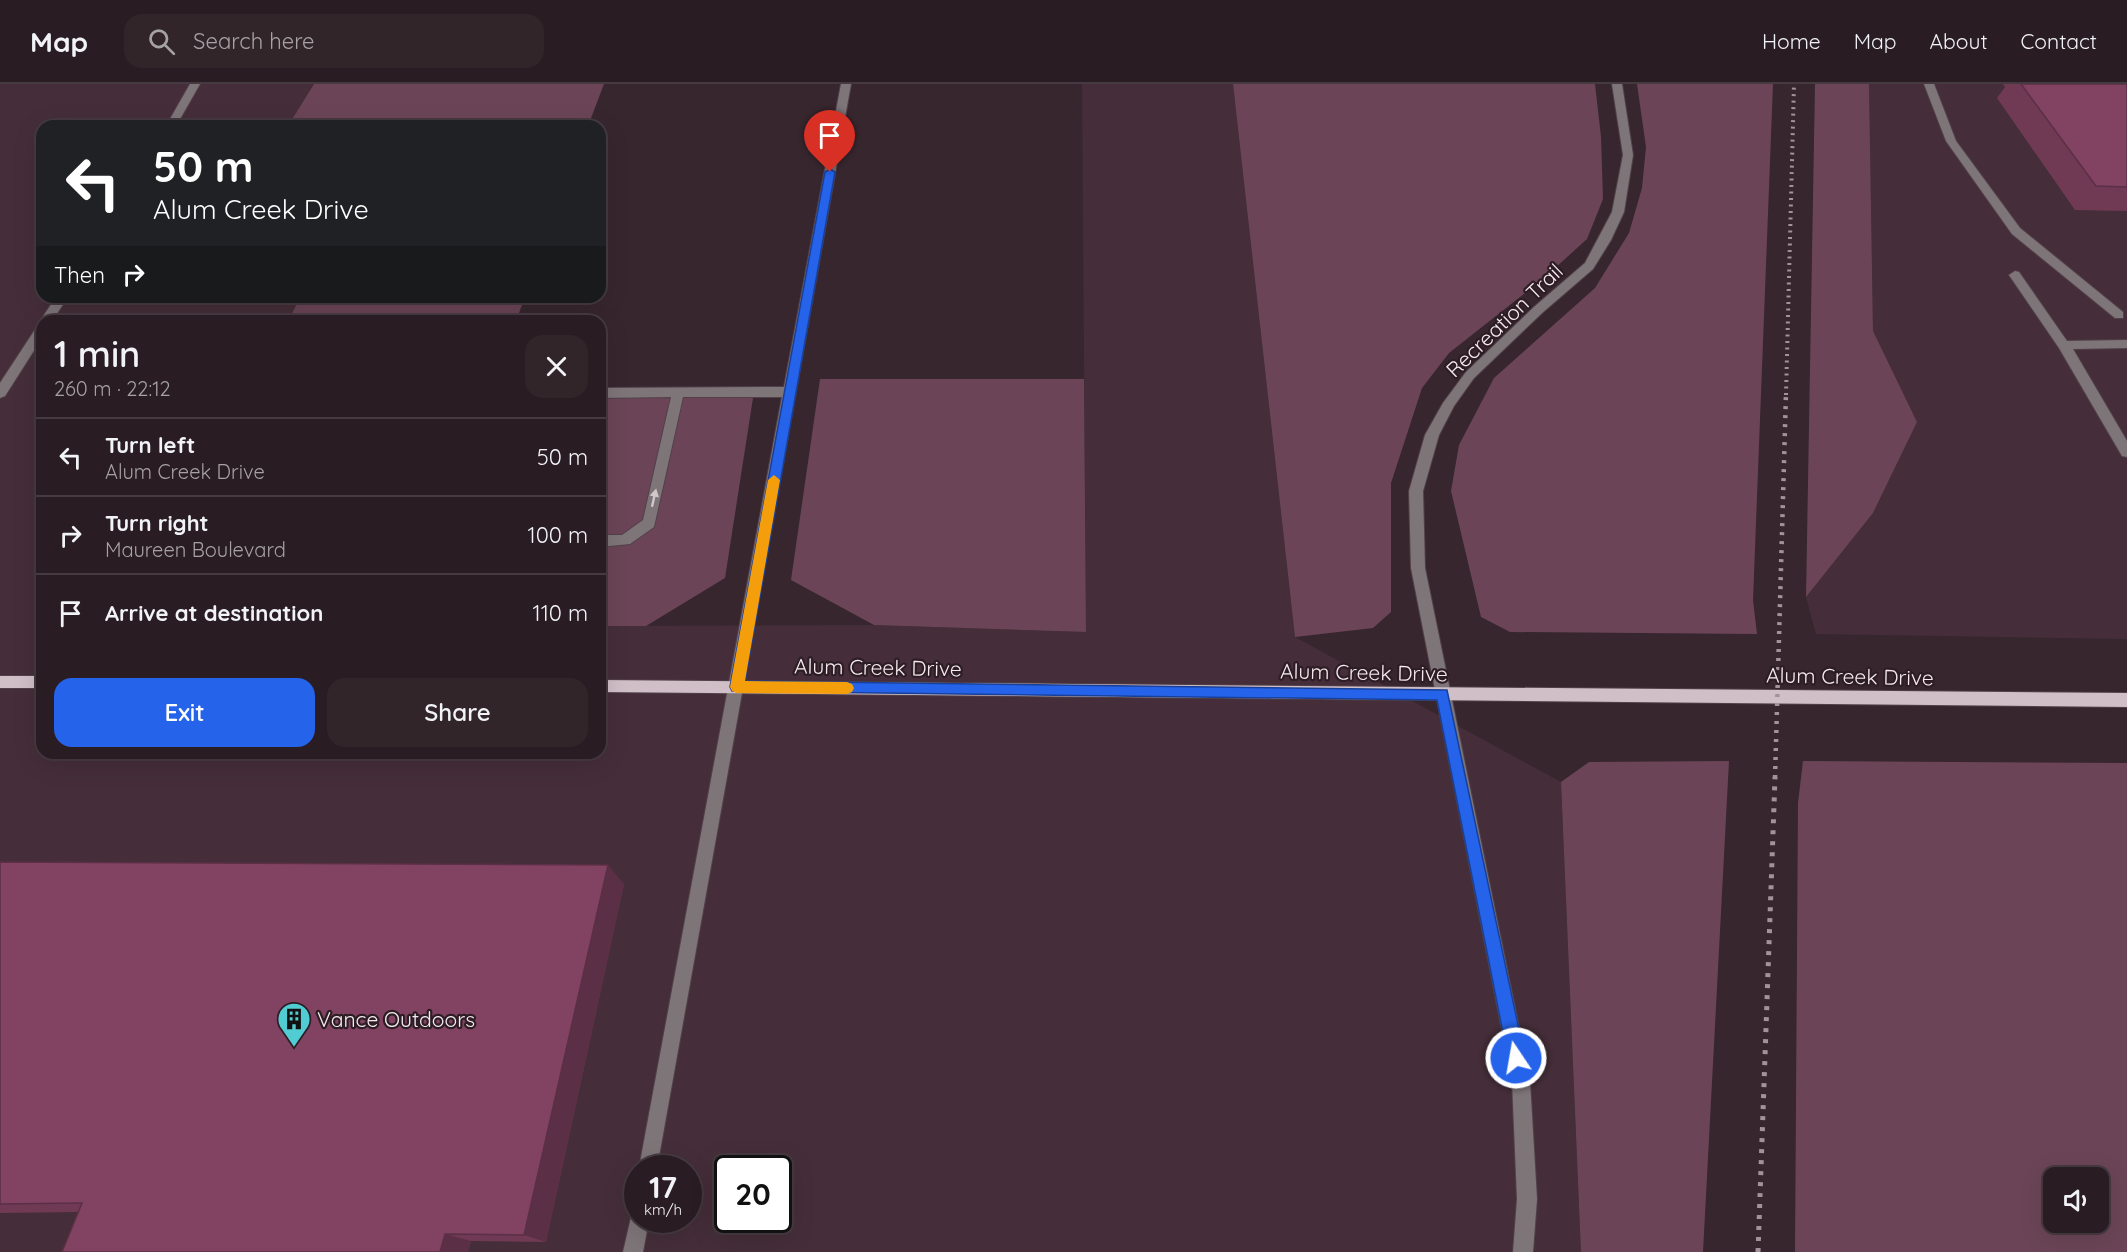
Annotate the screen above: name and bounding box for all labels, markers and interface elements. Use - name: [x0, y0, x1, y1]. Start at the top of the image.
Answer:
- search box: [124, 14, 544, 68]
- text: Map: [30, 24, 88, 59]
- icon: search: [145, 25, 178, 58]
- text: Search here: [193, 27, 315, 55]
- text: Home: [1762, 28, 1821, 54]
- text: Map: [1854, 28, 1897, 54]
- text: About: [1930, 28, 1988, 54]
- text: Contact: [2021, 28, 2097, 54]
- pin: [804, 110, 855, 172]
- icon: arrive: [813, 119, 846, 152]
- text: 50 m: [153, 140, 253, 193]
- icon: left: [54, 144, 132, 222]
- text: Alum Creek Drive: [153, 192, 369, 226]
- icon: right: [117, 258, 150, 291]
- street label: Recreation Trail: [1440, 258, 1568, 382]
- text: Then: [54, 261, 105, 289]
- text: 1 min: [54, 331, 140, 376]
- button: close: [525, 335, 588, 398]
- text: 260 m · 22:12: [54, 376, 171, 401]
- text: Turn left: [105, 431, 195, 459]
- icon: left: [54, 441, 87, 474]
- text: 50 m: [537, 443, 588, 471]
- text: Alum Creek Drive: [105, 459, 265, 484]
- one-way arrow: [650, 489, 660, 508]
- text: Turn right: [105, 509, 209, 537]
- icon: right: [54, 519, 87, 552]
- text: 100 m: [528, 521, 588, 549]
- text: Maureen Boulevard: [105, 537, 286, 562]
- icon: arrive: [54, 597, 87, 630]
- text: Arrive at destination: [105, 599, 323, 627]
- text: 110 m: [533, 599, 588, 627]
- street label: Alum Creek Drive: [794, 653, 962, 681]
- street label: Alum Creek Drive: [1280, 658, 1448, 686]
- street label: Alum Creek Drive: [1766, 662, 1934, 690]
- button: Exit: [54, 678, 315, 747]
- button: Share: [327, 678, 588, 747]
- building icon: Vance Outdoors: [276, 1001, 312, 1048]
- place label: Vance Outdoors: [317, 1006, 475, 1032]
- position arrow: [1484, 1026, 1548, 1090]
- speed limit sign: 20: [714, 1155, 792, 1233]
- map controls: [2043, 1167, 2109, 1233]
- button: sound: [2043, 1167, 2109, 1233]
- text: 17: [649, 1168, 677, 1206]
- text: km/h: [644, 1200, 682, 1219]

